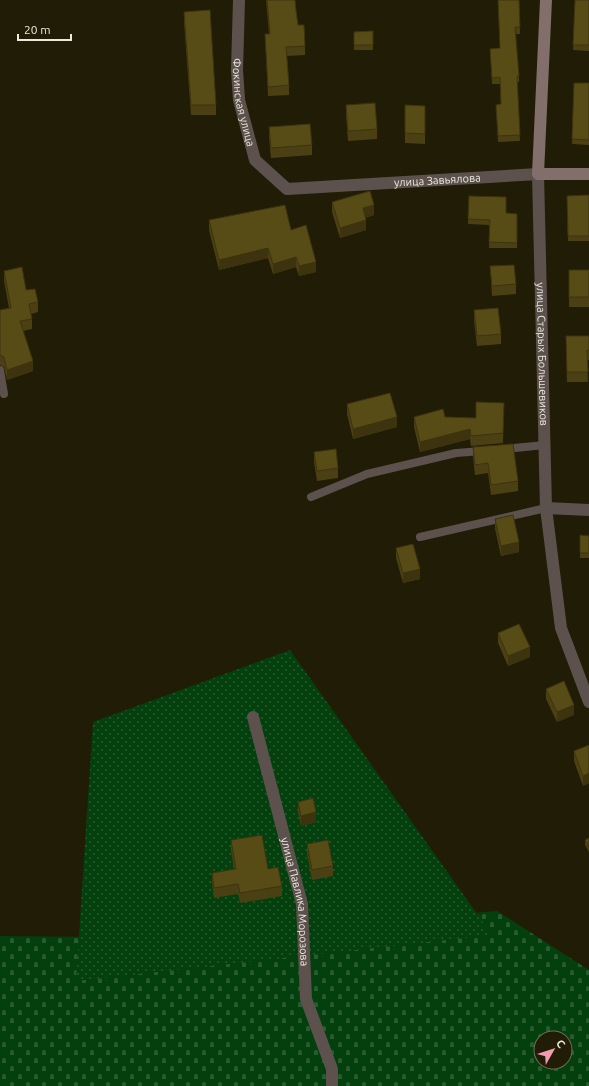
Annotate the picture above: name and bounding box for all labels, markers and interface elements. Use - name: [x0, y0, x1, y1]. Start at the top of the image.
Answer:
- scale bar: [18, 16, 71, 42]
- text: 20 m: [24, 23, 51, 36]
- street label: Фокинская улица: [231, 58, 257, 148]
- street label: улица Завьялова: [394, 171, 481, 189]
- street label: улица Старых Большевиков: [535, 282, 550, 426]
- street label: улица Павлика Морозова: [279, 836, 311, 966]
- north arrow: [533, 1030, 573, 1070]
- text: С: [554, 1037, 568, 1050]

